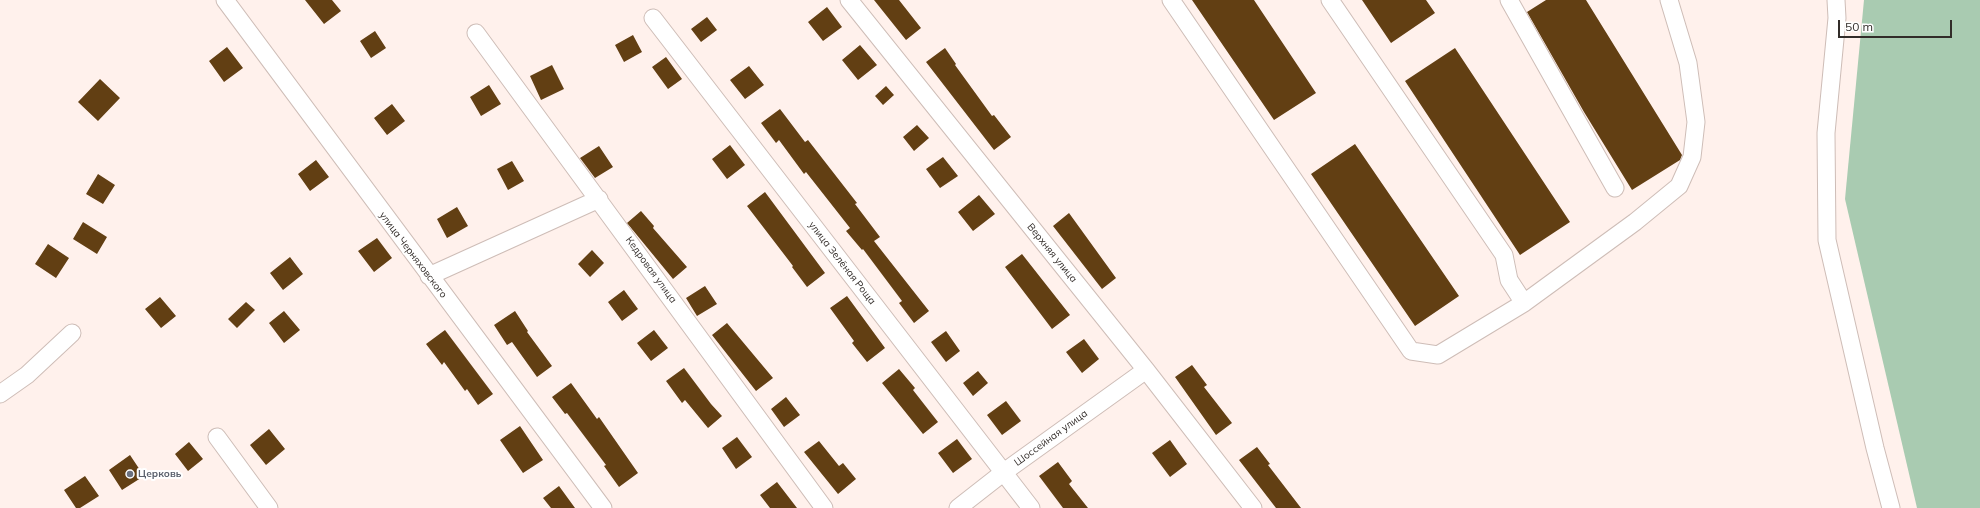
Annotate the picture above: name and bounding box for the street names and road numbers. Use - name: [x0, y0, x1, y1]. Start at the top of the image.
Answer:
- street label: улица Черняховского: [377, 209, 449, 301]
- street label: улица Зелёная Роща: [806, 219, 878, 307]
- street label: Верхняя улица: [1025, 221, 1079, 285]
- street label: Кедровая улица: [623, 235, 679, 305]
- street label: Шоссейная улица: [1012, 407, 1090, 469]

